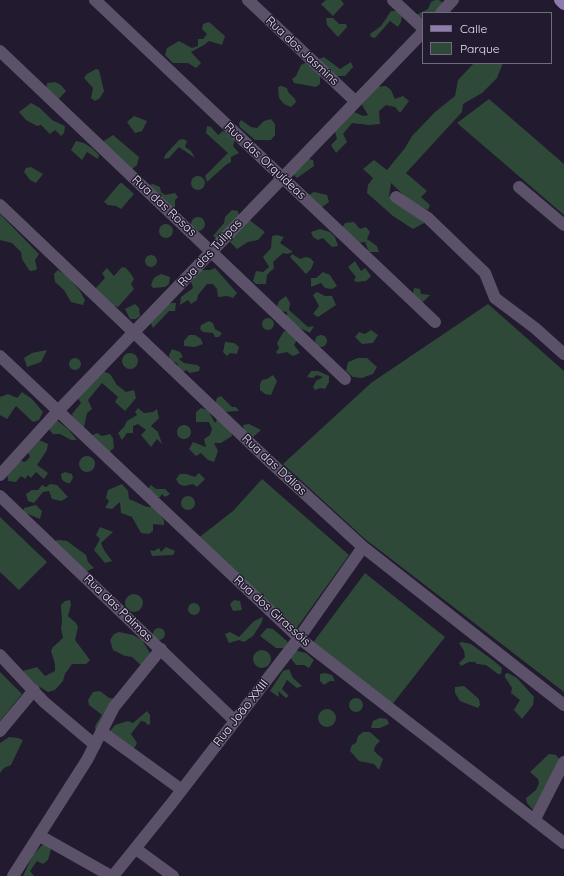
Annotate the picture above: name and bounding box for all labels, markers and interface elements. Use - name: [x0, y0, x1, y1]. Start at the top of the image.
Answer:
- legend: [422, 12, 552, 64]
- street label: Rua dos Jasmins: [263, 13, 341, 89]
- text: Calle: [460, 21, 487, 36]
- text: Parque: [460, 41, 500, 56]
- street label: Rua das Orquídeas: [221, 120, 309, 202]
- street label: Rua das Rosas: [129, 173, 199, 239]
- street label: Rua das Tulipas: [175, 216, 245, 290]
- street label: Rua das Dálias: [239, 431, 309, 499]
- street label: Rua das Palmas: [81, 572, 155, 644]
- street label: Rua dos Girassóis: [231, 573, 313, 649]
- street label: Rua João XXIII: [210, 677, 272, 749]

